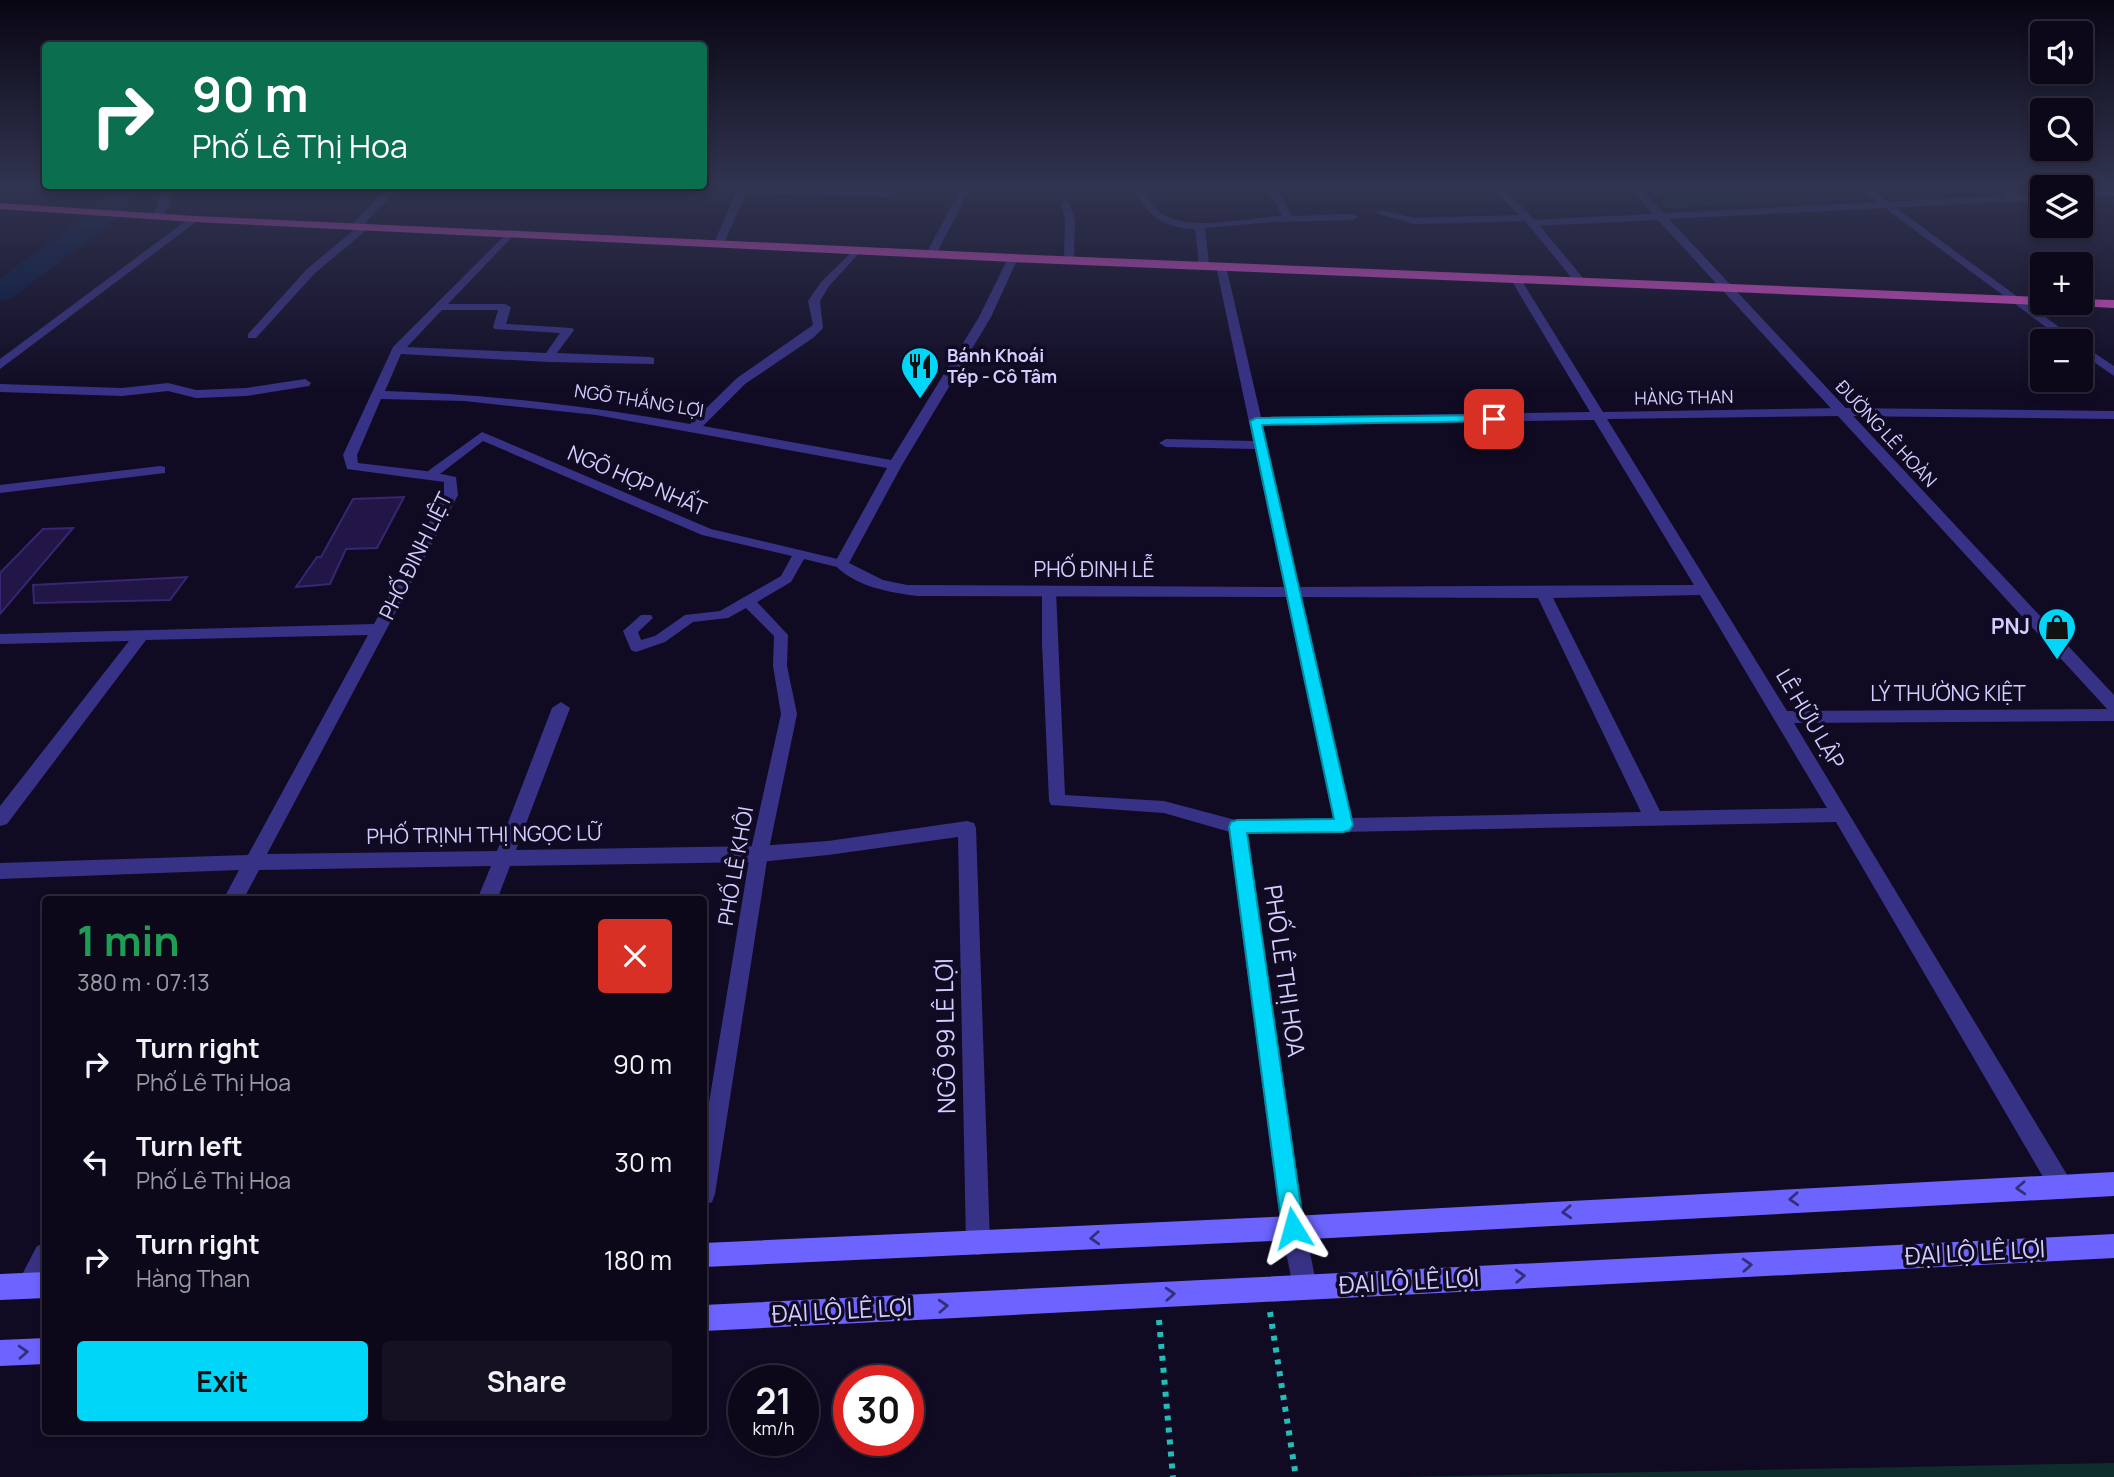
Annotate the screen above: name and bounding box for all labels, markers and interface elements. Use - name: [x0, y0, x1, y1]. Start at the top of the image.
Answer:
- map controls: [2030, 21, 2093, 392]
- button: sound: [2030, 21, 2093, 84]
- text: 90 m: [192, 60, 309, 127]
- icon: right: [77, 70, 168, 161]
- button: search: [2030, 98, 2093, 161]
- text: Phố Lê Thị Hoa: [192, 124, 408, 168]
- button: layers: [2030, 175, 2093, 238]
- button: +: [2030, 252, 2093, 315]
- button: −: [2030, 329, 2093, 392]
- place label: Bánh Khoái Tép - Cô Tâm: [947, 343, 1057, 388]
- restaurant icon: Bánh Khoái Tép - Cô Tâm: [899, 345, 941, 400]
- street label: ĐƯỜNG LÊ HOÀN: [1831, 375, 1943, 492]
- street label: NGÕ THẮNG LỢI: [573, 377, 706, 422]
- street label: HÀNG THAN: [1634, 384, 1734, 410]
- pin: [1464, 389, 1524, 449]
- icon: arrive: [1475, 400, 1513, 438]
- street label: NGÕ HỢP NHẤT: [564, 437, 712, 522]
- street label: PHỐ ĐINH LIỆT: [370, 486, 458, 624]
- street label: PHỐ ĐINH LỄ: [1034, 553, 1154, 583]
- shop icon: PNJ: [2036, 606, 2078, 661]
- place label: PNJ: [1991, 612, 2030, 640]
- street label: LÊ HỮU LẬP: [1770, 663, 1852, 774]
- street label: LÝ THƯỜNG KIỆT: [1870, 679, 2026, 707]
- street label: PHỐ LÊ KHÔI: [709, 804, 759, 927]
- street label: PHỐ TRỊNH THỊ NGỌC LỮ: [366, 816, 603, 850]
- street label: PHỐ LÊ THỊ HOA: [1257, 883, 1314, 1059]
- text: 1 min: [77, 911, 180, 969]
- button: close: [598, 919, 672, 993]
- street label: NGÕ 99 LÊ LỢI: [927, 958, 962, 1114]
- text: 380 m · 07:13: [77, 966, 210, 998]
- text: Turn right: [136, 1030, 260, 1066]
- icon: right: [77, 1045, 115, 1083]
- text: 90 m: [613, 1046, 672, 1082]
- text: Phố Lê Thị Hoa: [136, 1066, 291, 1098]
- text: Turn left: [136, 1128, 243, 1164]
- icon: left: [77, 1143, 115, 1181]
- text: 30 m: [615, 1144, 672, 1180]
- text: Phố Lê Thị Hoa: [136, 1164, 291, 1196]
- one-way arrow: [2016, 1180, 2027, 1195]
- position arrow: [1256, 1191, 1330, 1265]
- one-way arrow: [1788, 1192, 1799, 1207]
- one-way arrow: [1561, 1205, 1572, 1220]
- text: Turn right: [136, 1226, 260, 1262]
- one-way arrow: [1089, 1230, 1100, 1245]
- street label: ĐẠI LỘ LÊ LỢI: [1904, 1231, 2046, 1272]
- icon: right: [77, 1241, 115, 1279]
- text: 180 m: [604, 1242, 672, 1278]
- one-way arrow: [1742, 1257, 1753, 1272]
- street label: ĐẠI LỘ LÊ LỢI: [1338, 1260, 1480, 1301]
- text: Hàng Than: [136, 1262, 250, 1294]
- one-way arrow: [1514, 1269, 1525, 1284]
- one-way arrow: [1165, 1287, 1176, 1302]
- street label: ĐẠI LỘ LÊ LỢI: [771, 1289, 913, 1330]
- one-way arrow: [938, 1298, 949, 1313]
- button: Exit: [77, 1341, 368, 1421]
- button: Share: [382, 1341, 672, 1421]
- one-way arrow: [18, 1345, 29, 1360]
- speed limit sign: 30: [833, 1365, 924, 1456]
- text: 21: [755, 1377, 792, 1425]
- text: km/h: [753, 1416, 794, 1440]

